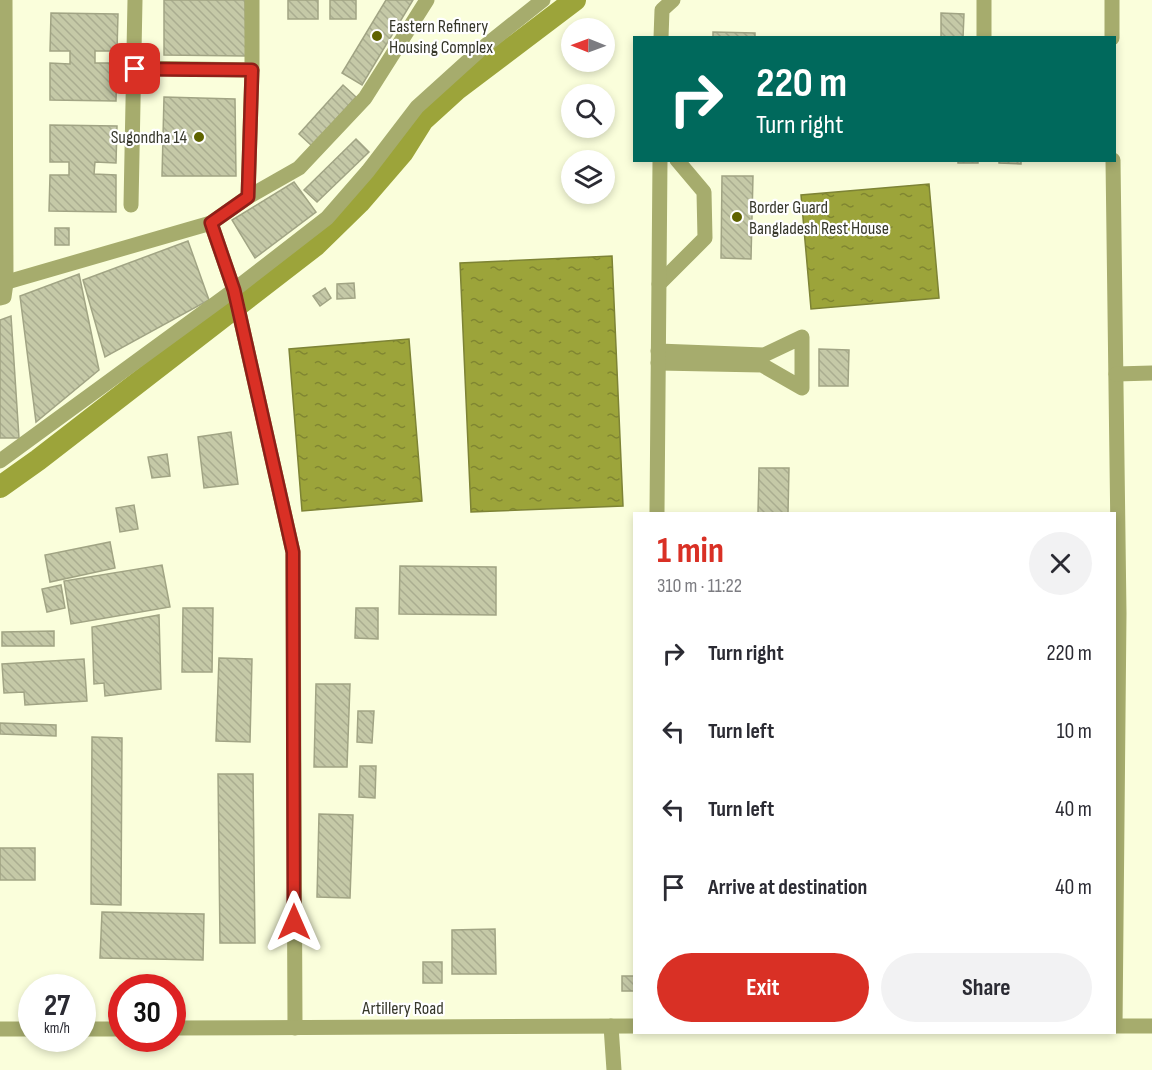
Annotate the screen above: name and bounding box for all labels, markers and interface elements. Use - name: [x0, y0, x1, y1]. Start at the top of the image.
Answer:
- place label: Eastern Refinery Housing Complex: [389, 16, 493, 58]
- north arrow: [561, 18, 615, 72]
- map controls: [561, 18, 615, 204]
- marker: Eastern Refinery Housing Complex: [370, 29, 384, 43]
- pin: [109, 43, 160, 94]
- icon: arrive: [118, 52, 151, 85]
- text: 220 m: [756, 58, 847, 109]
- icon: right: [657, 60, 735, 138]
- button: search: [561, 84, 615, 138]
- text: Turn right: [756, 109, 843, 141]
- place label: Sugondha 14: [111, 127, 187, 148]
- marker: Sugondha 14: [192, 130, 206, 144]
- button: layers: [561, 150, 615, 204]
- place label: Border Guard Bangladesh Rest House: [749, 197, 889, 239]
- marker: Border Guard Bangladesh Rest House: [730, 210, 744, 224]
- text: 1 min: [657, 530, 724, 573]
- button: close: [1029, 532, 1092, 595]
- text: 310 m · 11:22: [657, 574, 742, 598]
- icon: right: [657, 637, 690, 670]
- text: Turn right: [708, 640, 784, 667]
- text: 220 m: [1046, 640, 1092, 667]
- icon: left: [657, 715, 690, 748]
- text: Turn left: [708, 718, 774, 745]
- text: 10 m: [1057, 718, 1092, 745]
- icon: left: [657, 793, 690, 826]
- text: Turn left: [708, 796, 774, 823]
- text: 40 m: [1055, 796, 1092, 823]
- icon: arrive: [657, 871, 690, 904]
- text: Arrive at destination: [708, 874, 867, 901]
- text: 40 m: [1055, 874, 1092, 901]
- position arrow: [262, 890, 326, 954]
- button: Exit: [657, 953, 869, 1022]
- button: Share: [881, 953, 1092, 1022]
- speed limit sign: 30: [108, 974, 186, 1052]
- text: 27: [44, 988, 70, 1024]
- street label: Artillery Road: [361, 998, 444, 1019]
- text: km/h: [44, 1019, 70, 1038]

